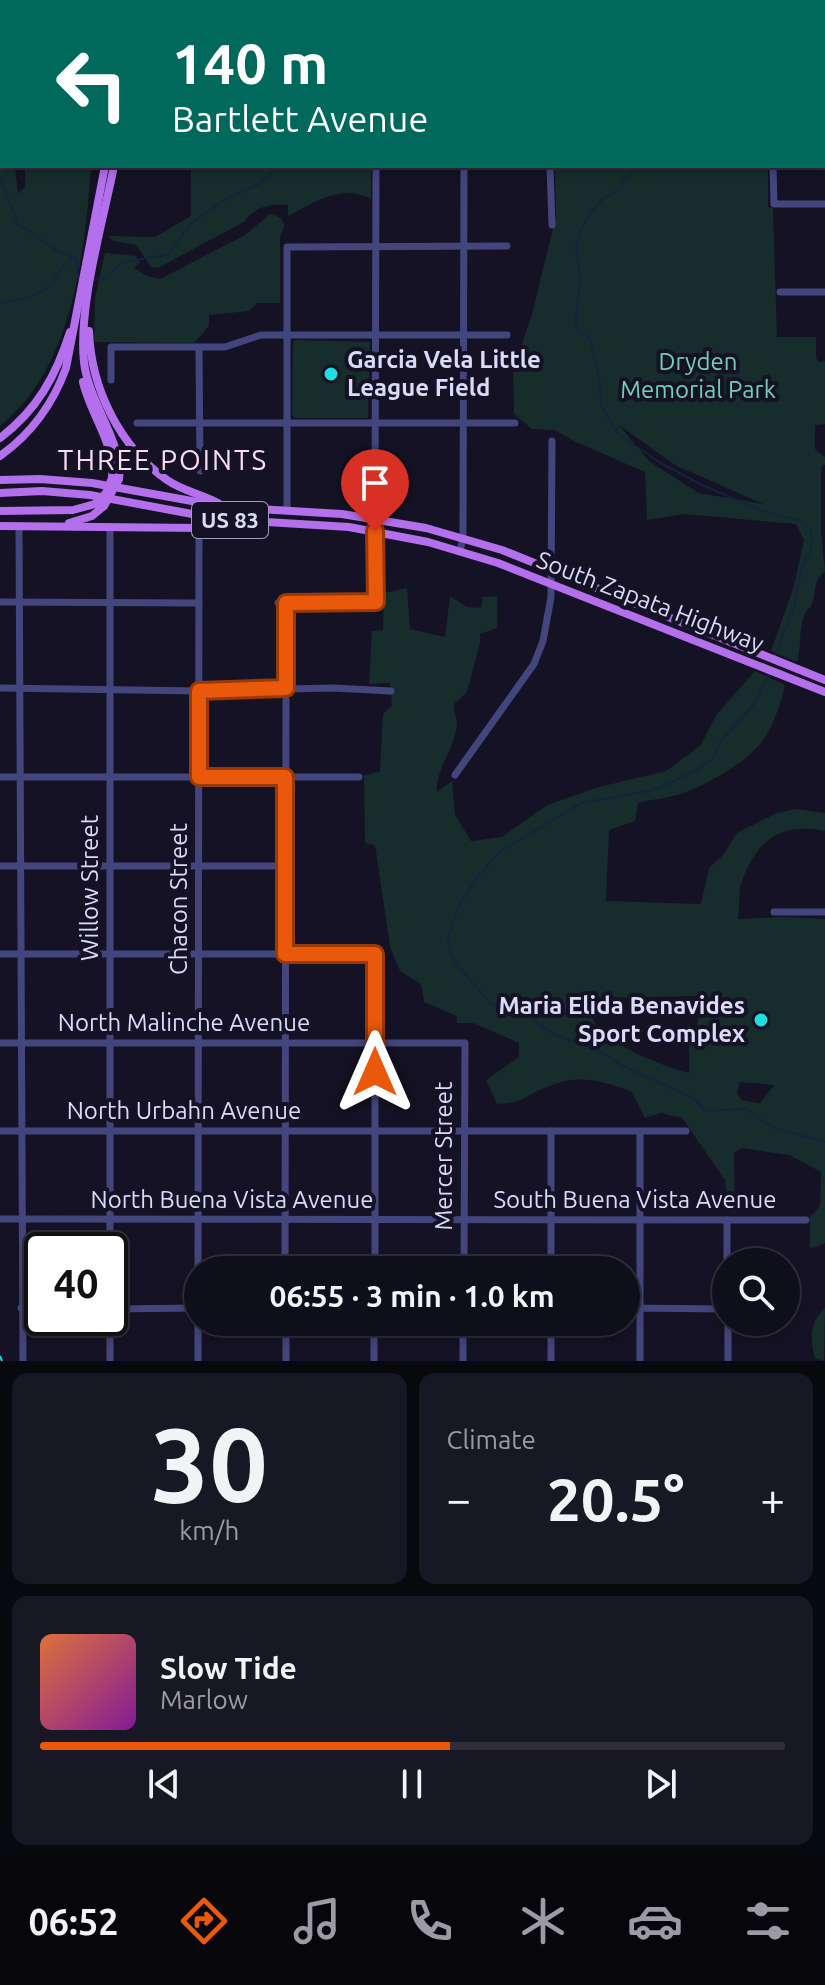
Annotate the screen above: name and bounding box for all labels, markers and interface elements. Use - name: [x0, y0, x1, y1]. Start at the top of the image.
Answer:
- icon: left: [40, 32, 144, 136]
- text: 140 m: [172, 32, 328, 95]
- text: Bartlett Avenue: [172, 98, 428, 139]
- place label: Garcia Vela Little League Field: [347, 346, 541, 401]
- park label: Dryden Memorial Park: [620, 348, 776, 403]
- marker: Garcia Vela Little League Field: [322, 365, 340, 383]
- district label: THREE POINTS: [58, 444, 268, 475]
- pin: [341, 449, 409, 531]
- icon: arrive: [353, 461, 397, 505]
- road number: US 83: [192, 502, 268, 538]
- street label: South Zapata Highway: [533, 546, 768, 657]
- street label: Willow Street: [76, 814, 103, 961]
- street label: Chacon Street: [165, 822, 192, 975]
- place label: Maria Elida Benavides Sport Complex: [498, 992, 745, 1047]
- street label: North Malinche Avenue: [58, 1009, 310, 1036]
- marker: Maria Elida Benavides Sport Complex: [752, 1011, 770, 1029]
- position arrow: [333, 1030, 417, 1114]
- street label: Mercer Street: [430, 1081, 457, 1231]
- street label: North Urbahn Avenue: [67, 1097, 301, 1124]
- street label: North Buena Vista Avenue: [91, 1186, 373, 1213]
- street label: South Buena Vista Avenue: [493, 1186, 777, 1213]
- speed limit sign: 40: [24, 1232, 128, 1336]
- map controls: [712, 1248, 800, 1336]
- button: search: [712, 1248, 800, 1336]
- text: 06:55 · 3 min · 1.0 km: [269, 1279, 555, 1313]
- text: 30: [151, 1405, 268, 1522]
- text: Climate: [447, 1425, 536, 1454]
- text: 20.5°: [547, 1465, 684, 1532]
- text: −: [447, 1474, 471, 1523]
- text: +: [760, 1474, 785, 1523]
- text: km/h: [179, 1516, 239, 1545]
- text: Slow Tide: [160, 1651, 297, 1685]
- text: Marlow: [160, 1685, 248, 1714]
- icon: previous: [142, 1762, 186, 1806]
- icon: pause: [390, 1762, 434, 1806]
- icon: next: [639, 1762, 683, 1806]
- icon: directions: [176, 1893, 232, 1949]
- icon: music: [289, 1893, 345, 1949]
- icon: phone: [402, 1893, 458, 1949]
- icon: climate: [515, 1893, 571, 1949]
- icon: car: [627, 1893, 683, 1949]
- icon: filters: [740, 1893, 796, 1949]
- text: 06:52: [28, 1901, 119, 1942]

